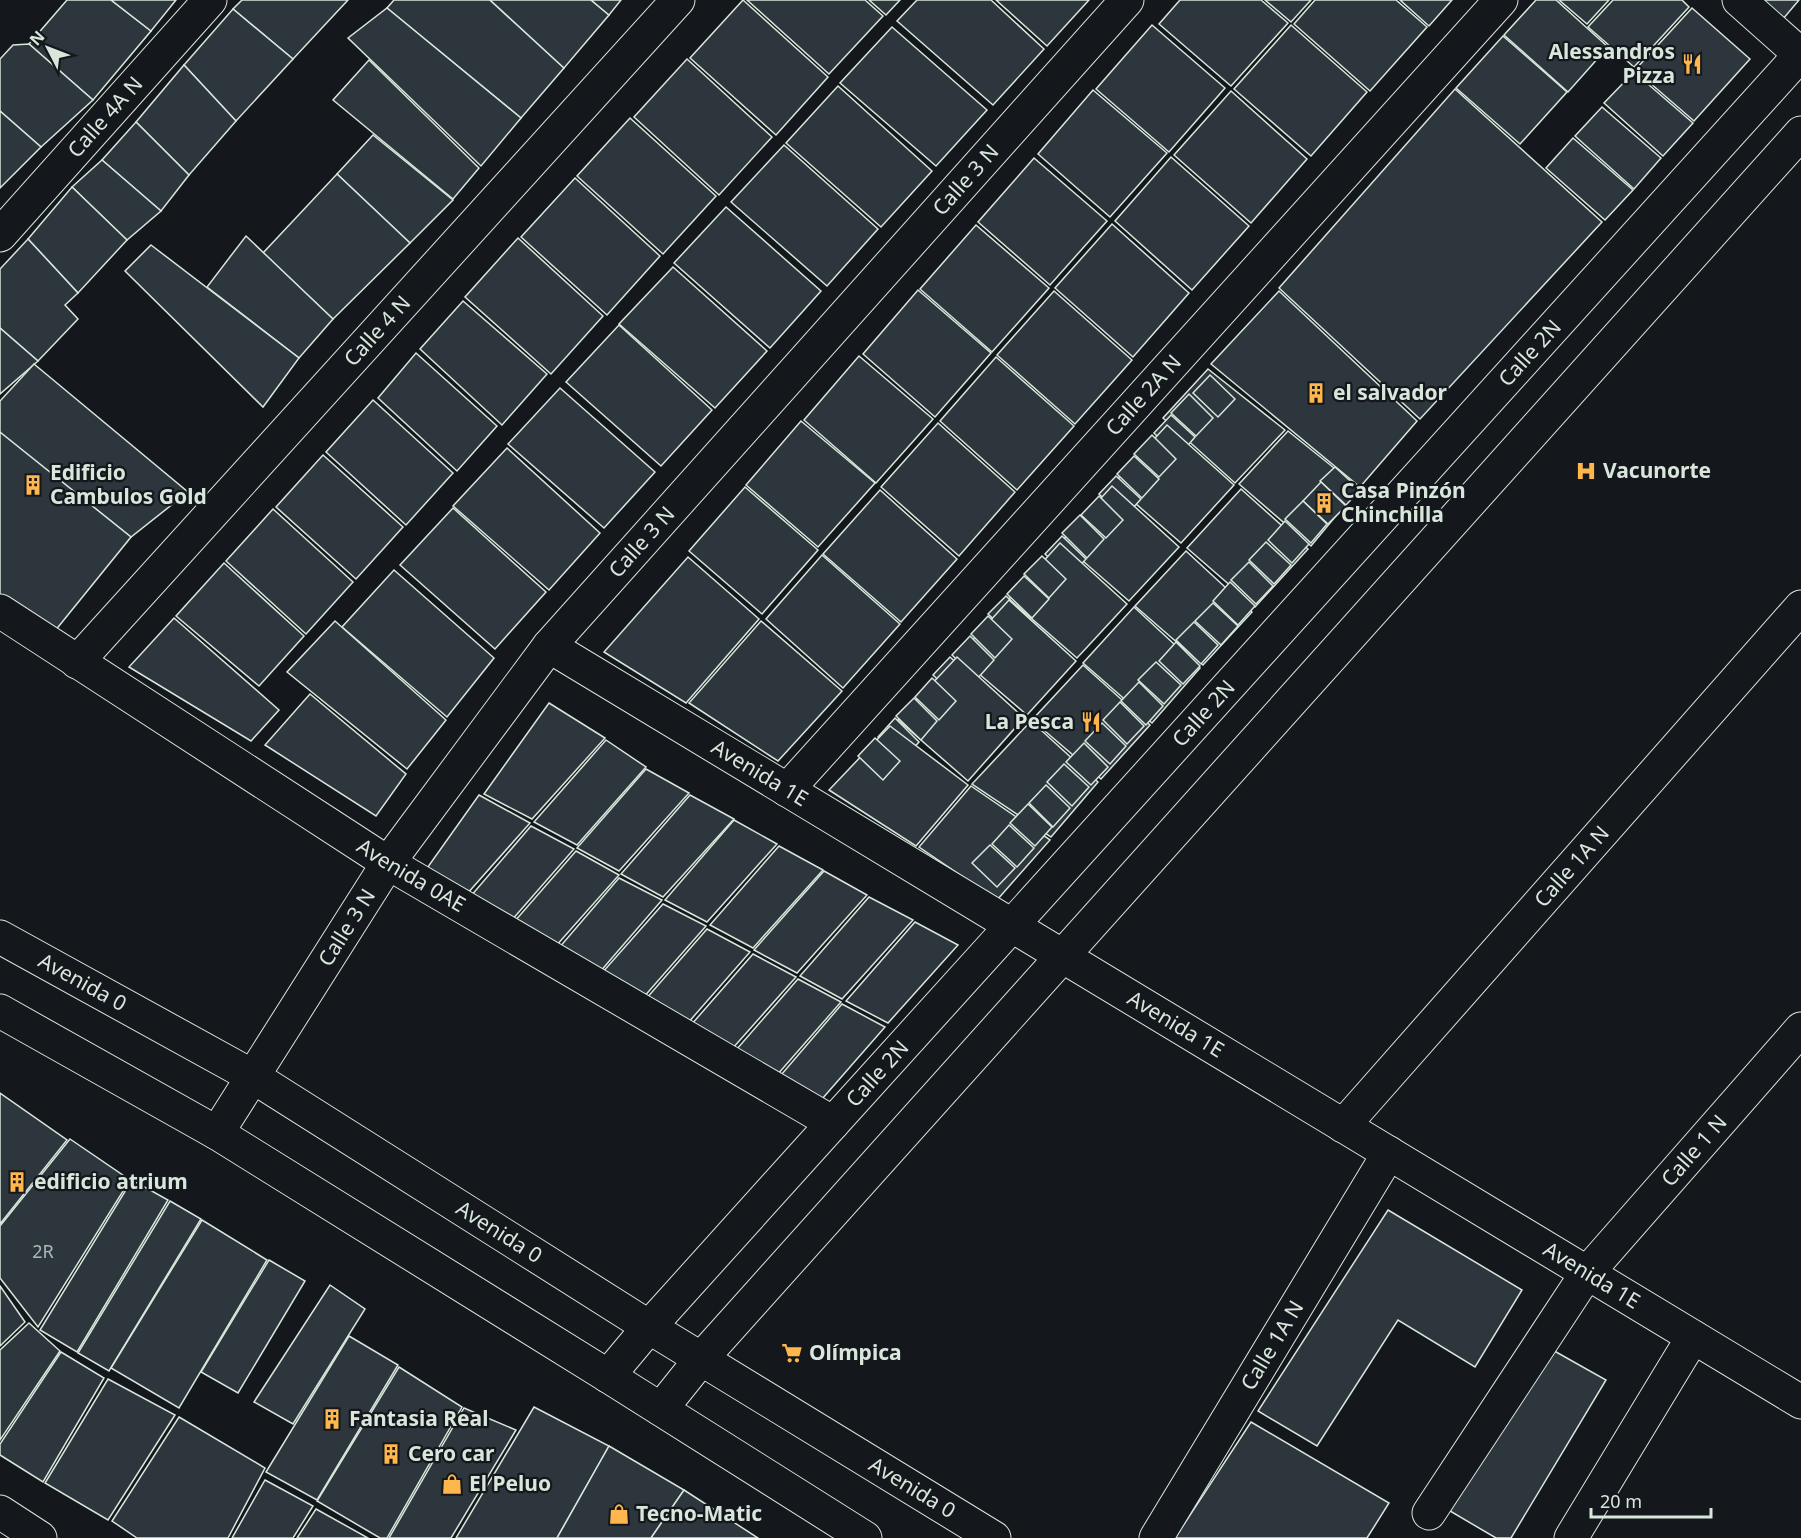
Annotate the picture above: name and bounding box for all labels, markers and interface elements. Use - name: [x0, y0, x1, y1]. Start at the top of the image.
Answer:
- north arrow: [18, 18, 78, 78]
- text: N: [24, 26, 49, 50]
- place label: Alessandros Pizza: [1548, 37, 1675, 89]
- restaurant icon: Alessandros Pizza: [1680, 52, 1704, 76]
- street label: Calle 4A N: [61, 70, 148, 163]
- street label: Calle 3 N: [926, 138, 1004, 221]
- street label: Calle 4 N: [337, 289, 416, 372]
- street label: Calle 2N: [1492, 313, 1567, 392]
- street label: Calle 2A N: [1099, 348, 1187, 441]
- place label: el salvador: [1333, 378, 1448, 406]
- building icon: el salvador: [1304, 381, 1328, 405]
- place label: Vacunorte: [1603, 456, 1711, 484]
- place label: Edificio Cambulos Gold: [50, 458, 207, 510]
- hospital icon: Vacunorte: [1574, 459, 1598, 483]
- building icon: Edificio Cambulos Gold: [21, 473, 45, 497]
- place label: Casa Pinzón Chinchilla: [1341, 476, 1466, 528]
- building icon: Casa Pinzón Chinchilla: [1312, 491, 1336, 515]
- street label: Calle 3 N: [602, 500, 680, 583]
- street label: Calle 2N: [1165, 673, 1241, 752]
- place label: La Pesca: [985, 707, 1074, 735]
- restaurant icon: La Pesca: [1079, 710, 1103, 734]
- street label: Avenida 1E: [707, 732, 814, 812]
- street label: Calle 1A N: [1528, 819, 1615, 913]
- street label: Avenida 0AE: [352, 832, 471, 918]
- street label: Calle 3 N: [311, 883, 381, 971]
- street label: Avenida 0: [34, 946, 132, 1017]
- street label: Avenida 1E: [1123, 984, 1230, 1063]
- street label: Calle 2N: [839, 1034, 914, 1113]
- street label: Calle 1 N: [1654, 1108, 1733, 1192]
- place label: edificio atrium: [34, 1167, 188, 1195]
- building icon: edificio atrium: [5, 1170, 29, 1194]
- street label: Avenida 0: [451, 1194, 548, 1269]
- street label: Avenida 1E: [1539, 1235, 1646, 1315]
- house number: 2R: [32, 1239, 54, 1263]
- street label: Calle 1A N: [1234, 1295, 1310, 1395]
- place label: Olímpica: [809, 1338, 902, 1366]
- supermarket icon: Olímpica: [780, 1341, 804, 1365]
- place label: Fantasia Real: [349, 1404, 488, 1432]
- building icon: Fantasia Real: [320, 1407, 344, 1431]
- place label: Cero car: [408, 1439, 495, 1467]
- building icon: Cero car: [379, 1442, 403, 1466]
- street label: Avenida 0: [864, 1450, 961, 1524]
- place label: El Peluo: [469, 1469, 551, 1497]
- shop icon: El Peluo: [440, 1472, 464, 1496]
- scale bar: [1591, 1481, 1711, 1519]
- text: 20 m: [1600, 1489, 1642, 1513]
- place label: Tecno-Matic: [636, 1499, 762, 1527]
- shop icon: Tecno-Matic: [607, 1502, 631, 1526]

